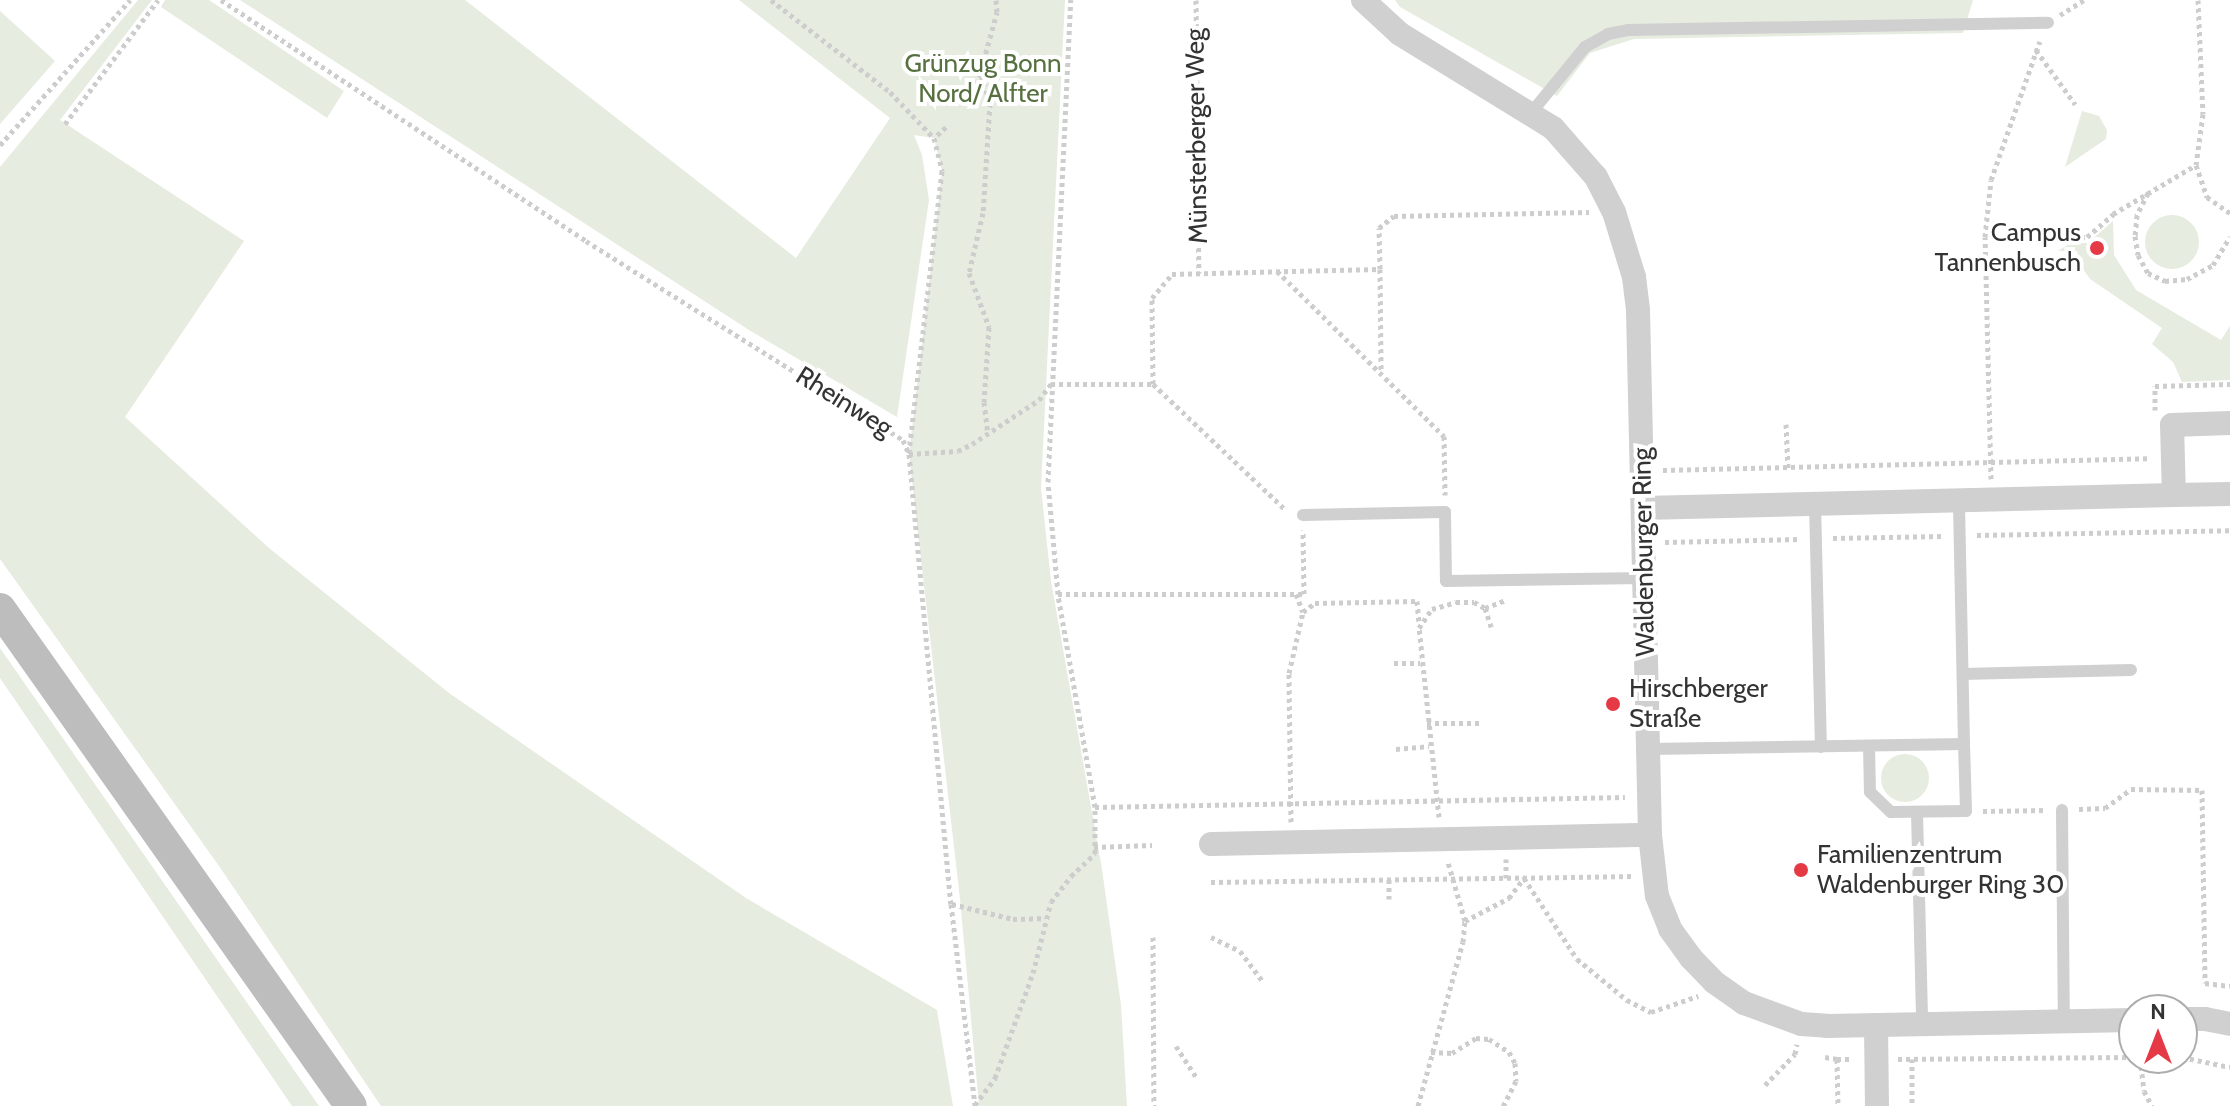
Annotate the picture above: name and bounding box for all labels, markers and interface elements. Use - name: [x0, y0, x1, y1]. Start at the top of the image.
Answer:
- street label: Münsterberger Weg: [1180, 28, 1214, 244]
- park label: Grünzug Bonn Nord/ Alfter: [904, 48, 1062, 110]
- place label: Campus Tannenbusch: [1935, 217, 2081, 278]
- marker: Campus Tannenbusch: [2088, 239, 2106, 257]
- street label: Rheinweg: [790, 360, 898, 444]
- street label: Waldenburger Ring: [1627, 447, 1661, 657]
- place label: Hirschberger Straße: [1629, 673, 1768, 734]
- marker: Hirschberger Straße: [1604, 695, 1622, 713]
- place label: Familienzentrum Waldenburger Ring 30: [1817, 839, 2064, 900]
- marker: Familienzentrum Waldenburger Ring 30: [1792, 861, 1810, 879]
- north arrow: [2118, 994, 2198, 1074]
- text: N: [2150, 998, 2166, 1025]

